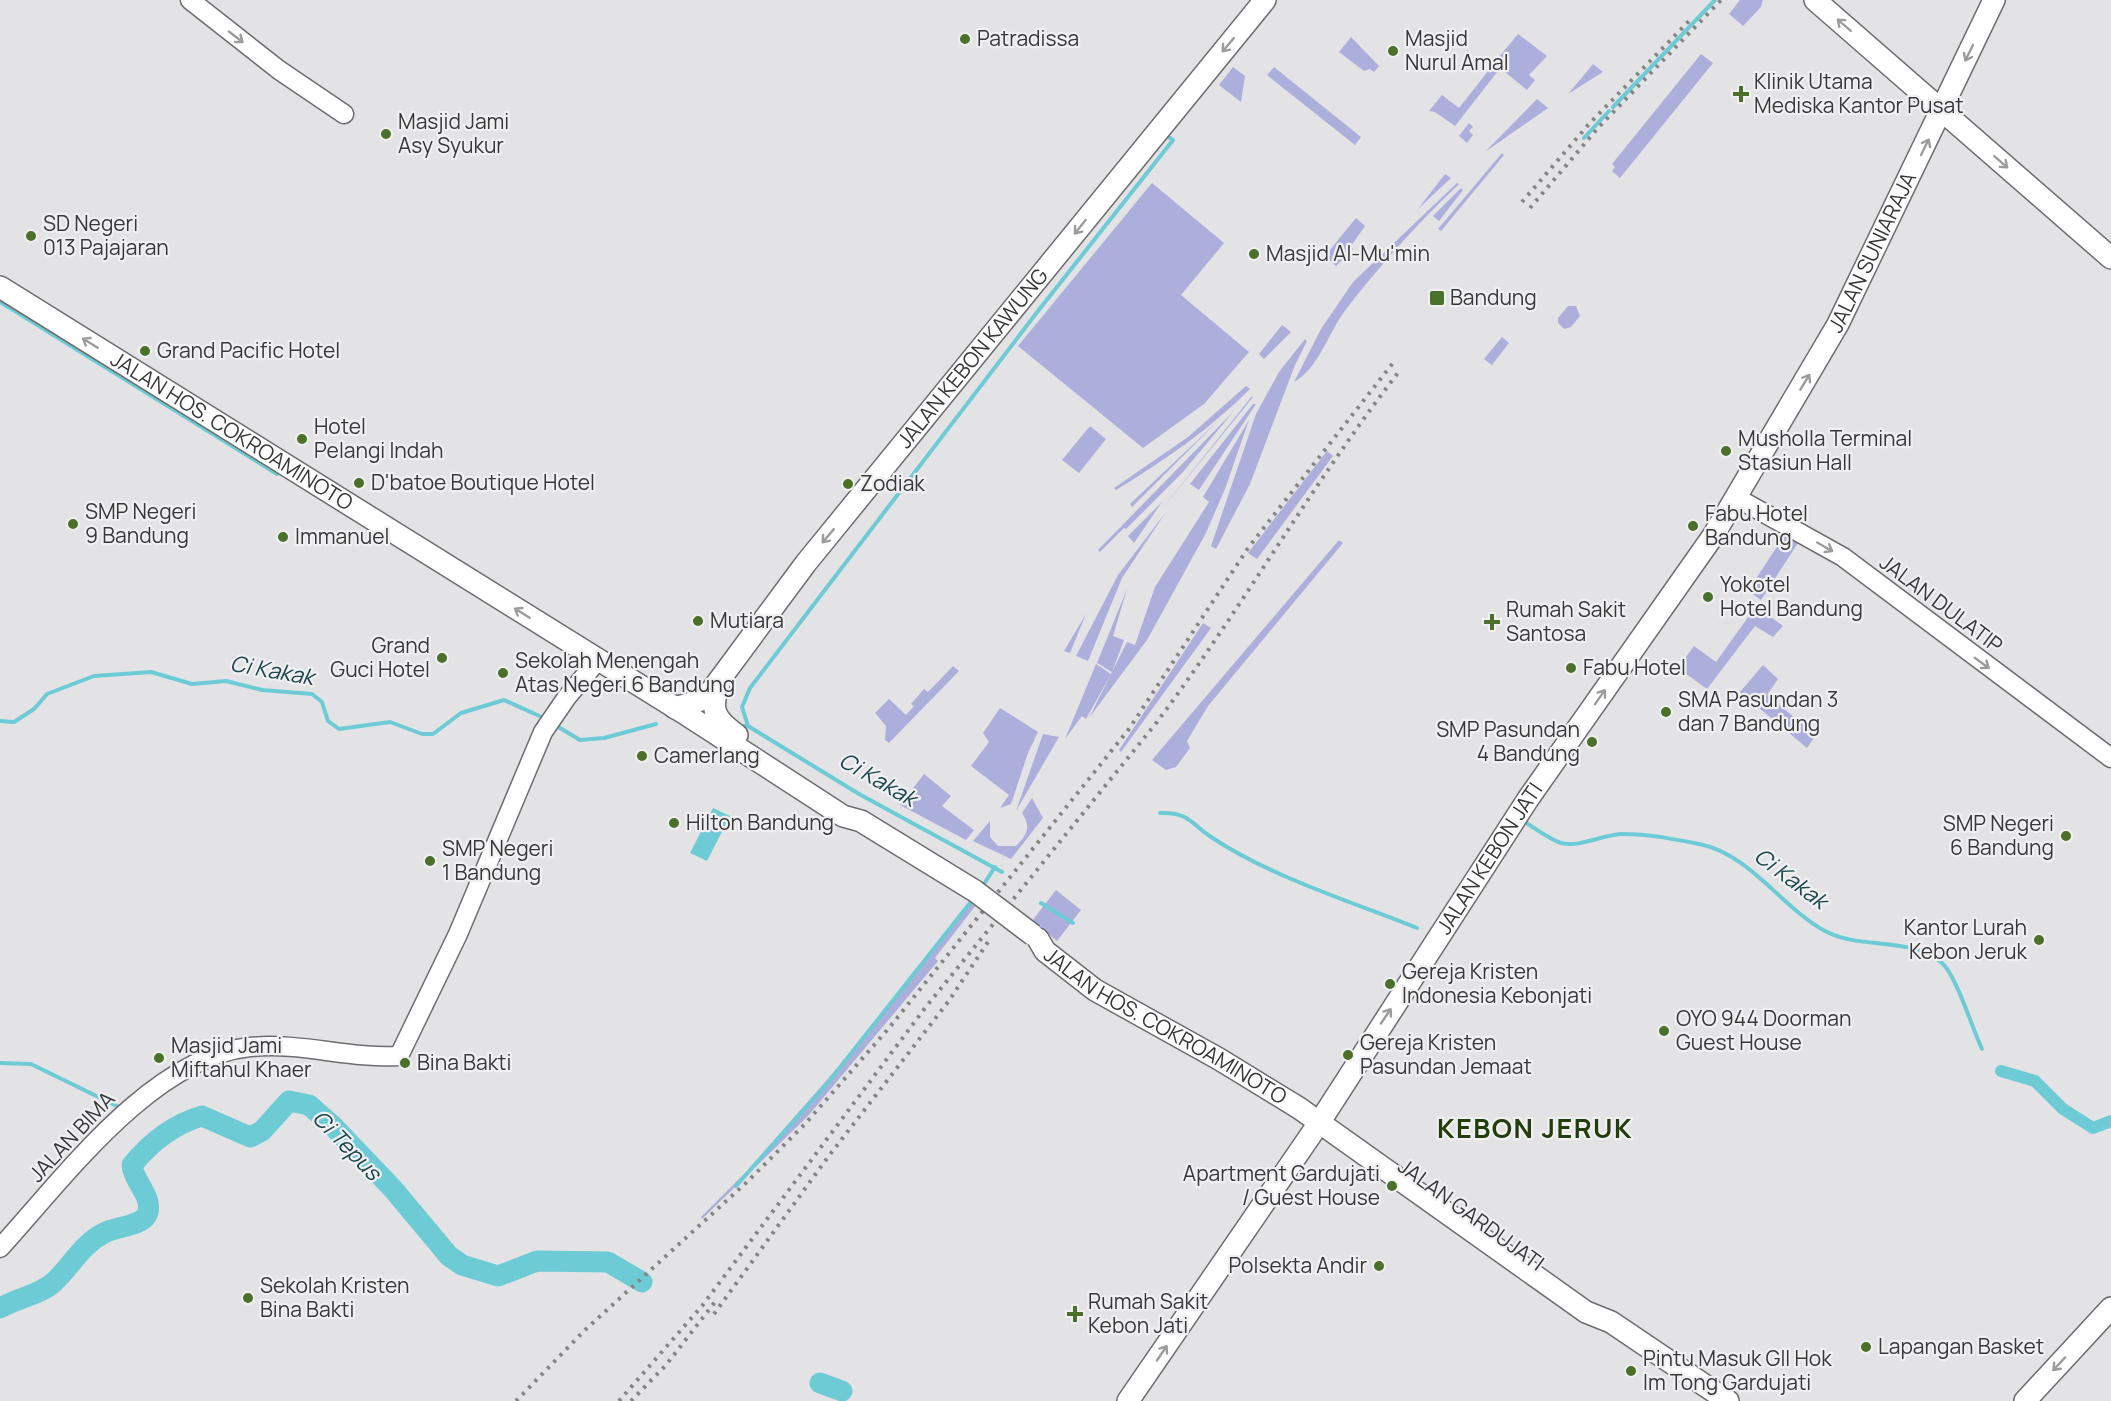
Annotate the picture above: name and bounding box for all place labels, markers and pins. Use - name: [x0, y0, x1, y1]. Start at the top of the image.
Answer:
- place label: Patradissa: [977, 24, 1079, 52]
- place label: Masjid Nurul Amal: [1405, 24, 1509, 76]
- marker: Patradissa: [958, 32, 972, 46]
- marker: Masjid Nurul Amal: [1386, 44, 1400, 58]
- place label: Klinik Utama Mediska Kantor Pusat: [1754, 67, 1964, 119]
- marker: Klinik Utama Mediska Kantor Pusat: [1732, 85, 1750, 103]
- place label: Masjid Jami Asy Syukur: [398, 107, 509, 159]
- marker: Masjid Jami Asy Syukur: [379, 127, 393, 141]
- place label: SD Negeri 013 Pajajaran: [43, 209, 169, 261]
- marker: SD Negeri 013 Pajajaran: [24, 229, 38, 243]
- place label: Masjid Al-Mu'min: [1266, 239, 1430, 267]
- marker: Masjid Al-Mu'min: [1247, 247, 1261, 261]
- place label: Bandung: [1450, 283, 1537, 311]
- marker: Bandung: [1428, 289, 1446, 307]
- place label: Grand Pacific Hotel: [157, 336, 340, 364]
- marker: Grand Pacific Hotel: [138, 344, 152, 358]
- place label: Hotel Pelangi Indah: [314, 412, 443, 464]
- place label: Musholla Terminal Stasiun Hall: [1738, 424, 1912, 476]
- marker: Hotel Pelangi Indah: [295, 432, 309, 446]
- marker: Musholla Terminal Stasiun Hall: [1719, 444, 1733, 458]
- place label: D'batoe Boutique Hotel: [371, 468, 595, 496]
- place label: Zodiak: [860, 469, 925, 497]
- marker: D'batoe Boutique Hotel: [352, 476, 366, 490]
- marker: Zodiak: [841, 477, 855, 491]
- place label: SMP Negeri 9 Bandung: [85, 497, 196, 549]
- place label: Fabu Hotel Bandung: [1705, 499, 1808, 551]
- marker: SMP Negeri 9 Bandung: [66, 517, 80, 531]
- marker: Fabu Hotel Bandung: [1686, 519, 1700, 533]
- place label: Immanuel: [295, 522, 389, 550]
- marker: Immanuel: [276, 530, 290, 544]
- place label: Yokotel Hotel Bandung: [1720, 570, 1863, 622]
- marker: Yokotel Hotel Bandung: [1701, 590, 1715, 604]
- place label: Rumah Sakit Santosa: [1506, 595, 1626, 647]
- place label: Mutiara: [710, 606, 784, 634]
- marker: Rumah Sakit Santosa: [1483, 613, 1501, 631]
- marker: Mutiara: [691, 614, 705, 628]
- place label: Grand Guci Hotel: [330, 631, 430, 683]
- place label: Sekolah Menengah Atas Negeri 6 Bandung: [515, 646, 735, 698]
- marker: Grand Guci Hotel: [435, 651, 449, 665]
- place label: Fabu Hotel: [1583, 653, 1686, 681]
- marker: Fabu Hotel: [1564, 661, 1578, 675]
- marker: Sekolah Menengah Atas Negeri 6 Bandung: [496, 666, 510, 680]
- place label: SMA Pasundan 3 dan 7 Bandung: [1678, 685, 1838, 737]
- marker: SMA Pasundan 3 dan 7 Bandung: [1659, 705, 1673, 719]
- place label: SMP Pasundan 4 Bandung: [1436, 715, 1580, 767]
- marker: SMP Pasundan 4 Bandung: [1585, 735, 1599, 749]
- place label: Camerlang: [654, 741, 760, 769]
- marker: Camerlang: [635, 749, 649, 763]
- place label: Hilton Bandung: [686, 808, 834, 836]
- place label: SMP Negeri 6 Bandung: [1943, 809, 2054, 861]
- marker: Hilton Bandung: [667, 816, 681, 830]
- marker: SMP Negeri 6 Bandung: [2059, 829, 2073, 843]
- place label: SMP Negeri 1 Bandung: [442, 834, 553, 886]
- marker: SMP Negeri 1 Bandung: [423, 854, 437, 868]
- place label: Kantor Lurah Kebon Jeruk: [1904, 913, 2028, 965]
- marker: Kantor Lurah Kebon Jeruk: [2032, 933, 2046, 947]
- place label: Gereja Kristen Indonesia Kebonjati: [1402, 957, 1592, 1009]
- marker: Gereja Kristen Indonesia Kebonjati: [1383, 977, 1397, 991]
- place label: OYO 944 Doorman Guest House: [1676, 1004, 1851, 1056]
- marker: OYO 944 Doorman Guest House: [1657, 1024, 1671, 1038]
- place label: Gereja Kristen Pasundan Jemaat: [1360, 1028, 1532, 1080]
- place label: Masjid Jami Miftahul Khaer: [171, 1031, 312, 1083]
- place label: Bina Bakti: [417, 1048, 511, 1076]
- marker: Gereja Kristen Pasundan Jemaat: [1341, 1048, 1355, 1062]
- marker: Masjid Jami Miftahul Khaer: [152, 1051, 166, 1065]
- marker: Bina Bakti: [398, 1056, 412, 1070]
- place label: Apartment Gardujati / Guest House: [1183, 1159, 1380, 1211]
- marker: Apartment Gardujati / Guest House: [1385, 1179, 1399, 1193]
- place label: Polsekta Andir: [1228, 1251, 1367, 1279]
- marker: Polsekta Andir: [1372, 1259, 1386, 1273]
- place label: Sekolah Kristen Bina Bakti: [260, 1271, 409, 1323]
- place label: Rumah Sakit Kebon Jati: [1088, 1287, 1208, 1339]
- marker: Sekolah Kristen Bina Bakti: [241, 1291, 255, 1305]
- marker: Rumah Sakit Kebon Jati: [1066, 1305, 1084, 1323]
- place label: Lapangan Basket: [1878, 1332, 2044, 1360]
- marker: Lapangan Basket: [1859, 1340, 1873, 1354]
- place label: Pintu Masuk GII Hok Im Tong Gardujati: [1643, 1344, 1832, 1396]
- marker: Pintu Masuk GII Hok Im Tong Gardujati: [1624, 1364, 1638, 1378]

